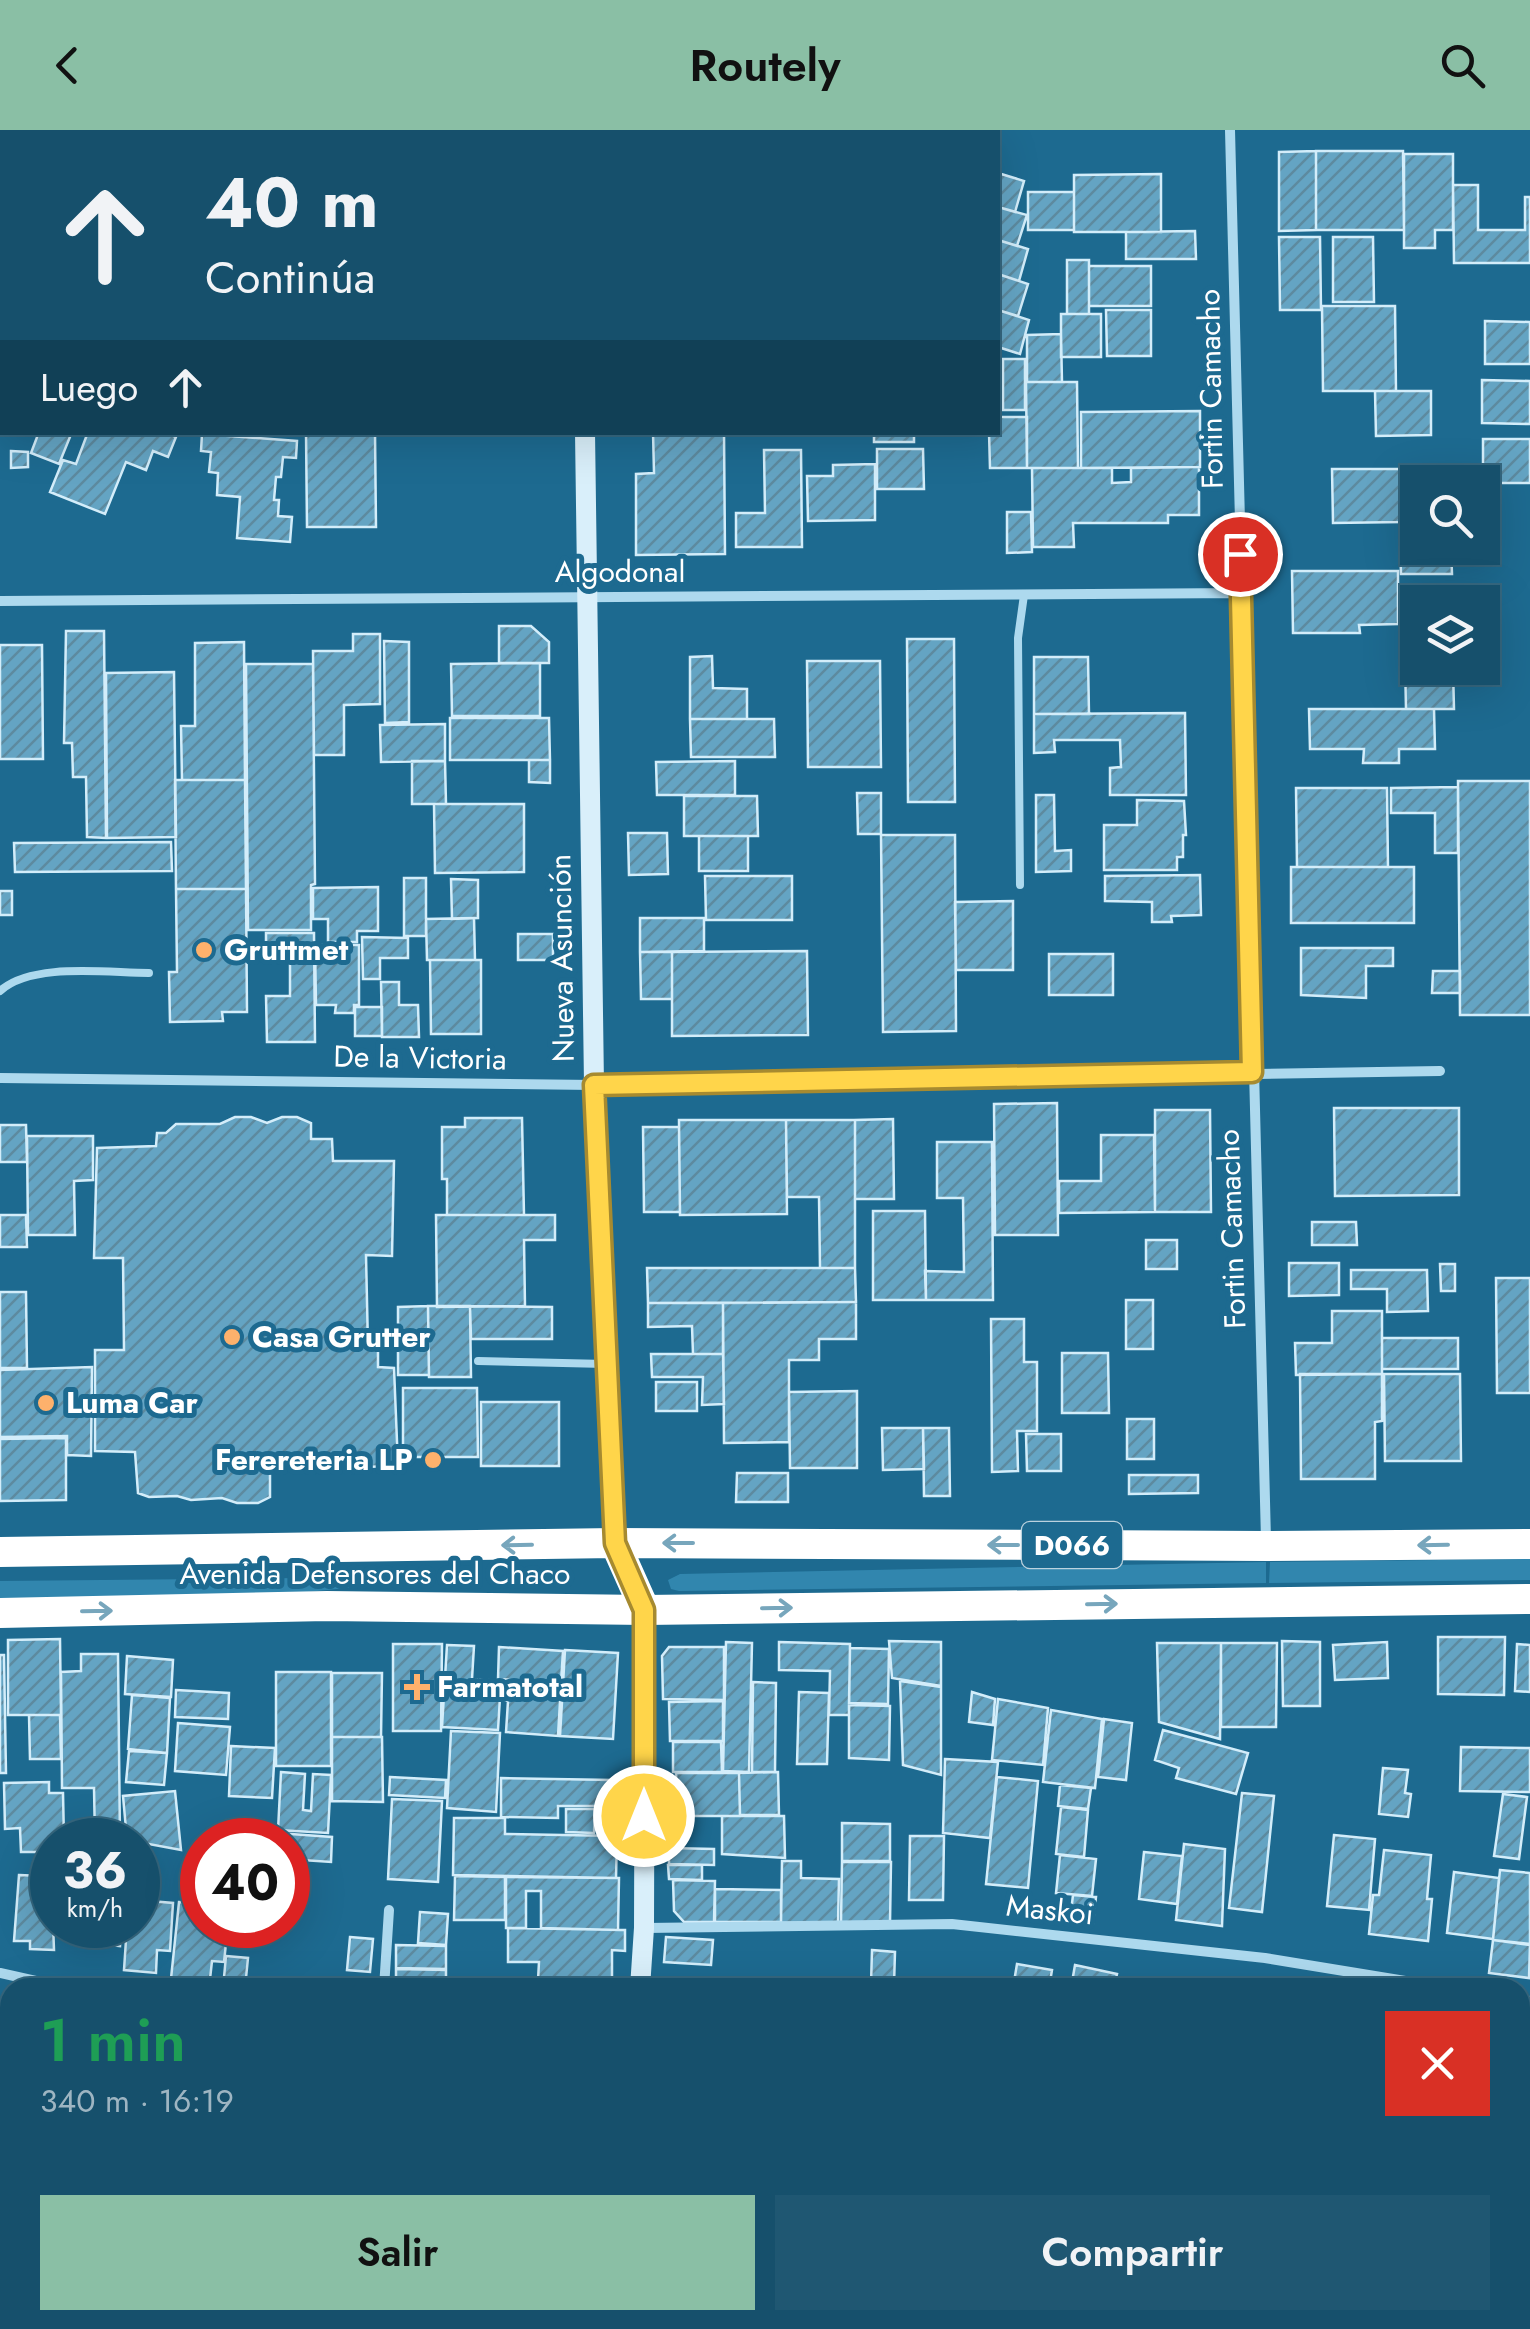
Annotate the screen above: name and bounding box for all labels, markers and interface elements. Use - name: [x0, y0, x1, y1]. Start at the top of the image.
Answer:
- text: Routely: [689, 33, 841, 98]
- icon: back: [40, 38, 95, 93]
- icon: search: [1435, 38, 1490, 93]
- text: 40 m: [205, 152, 379, 253]
- icon: ahead: [40, 170, 170, 300]
- text: Continúa: [205, 245, 375, 310]
- street label: Fortin Camacho: [1187, 289, 1234, 489]
- text: Luego: [40, 360, 138, 415]
- icon: ahead: [158, 360, 213, 415]
- map controls: [1400, 465, 1500, 685]
- button: search: [1400, 465, 1500, 565]
- pin: [1198, 512, 1283, 597]
- icon: arrive: [1213, 527, 1268, 582]
- street label: Algodonal: [555, 550, 685, 593]
- button: layers: [1400, 585, 1500, 685]
- street label: Nueva Asunción: [538, 854, 585, 1063]
- place label: Gruttmet: [224, 928, 349, 971]
- marker: Gruttmet: [193, 939, 215, 961]
- street label: De la Victoria: [333, 1034, 507, 1081]
- street label: Fortin Camacho: [1207, 1128, 1256, 1330]
- place label: Casa Grutter: [252, 1315, 431, 1358]
- marker: Casa Grutter: [221, 1326, 243, 1348]
- place label: Luma Car: [66, 1381, 198, 1424]
- marker: Luma Car: [35, 1392, 57, 1414]
- place label: Ferereteria LP: [215, 1438, 413, 1481]
- marker: Ferereteria LP: [422, 1449, 444, 1471]
- road number: D066: [1022, 1522, 1122, 1568]
- one-way arrow: [662, 1534, 694, 1552]
- one-way arrow: [1417, 1535, 1449, 1554]
- one-way arrow: [502, 1536, 534, 1554]
- one-way arrow: [987, 1536, 1020, 1554]
- street label: Avenida Defensores del Chaco: [180, 1552, 570, 1595]
- one-way arrow: [1086, 1594, 1118, 1614]
- one-way arrow: [760, 1598, 793, 1618]
- one-way arrow: [81, 1601, 113, 1620]
- place label: Farmatotal: [437, 1665, 583, 1708]
- marker: Farmatotal: [406, 1676, 428, 1698]
- position arrow: [592, 1764, 696, 1868]
- speed limit sign: 40: [180, 1818, 310, 1948]
- text: 36: [63, 1834, 127, 1907]
- street label: Maskoi: [1004, 1884, 1096, 1935]
- text: km/h: [67, 1890, 123, 1926]
- text: 1 min: [40, 1997, 186, 2084]
- button: close: [1385, 2011, 1490, 2116]
- text: 340 m · 16:19: [40, 2078, 234, 2124]
- button: Salir: [40, 2195, 755, 2310]
- button: Compartir: [775, 2195, 1490, 2310]

